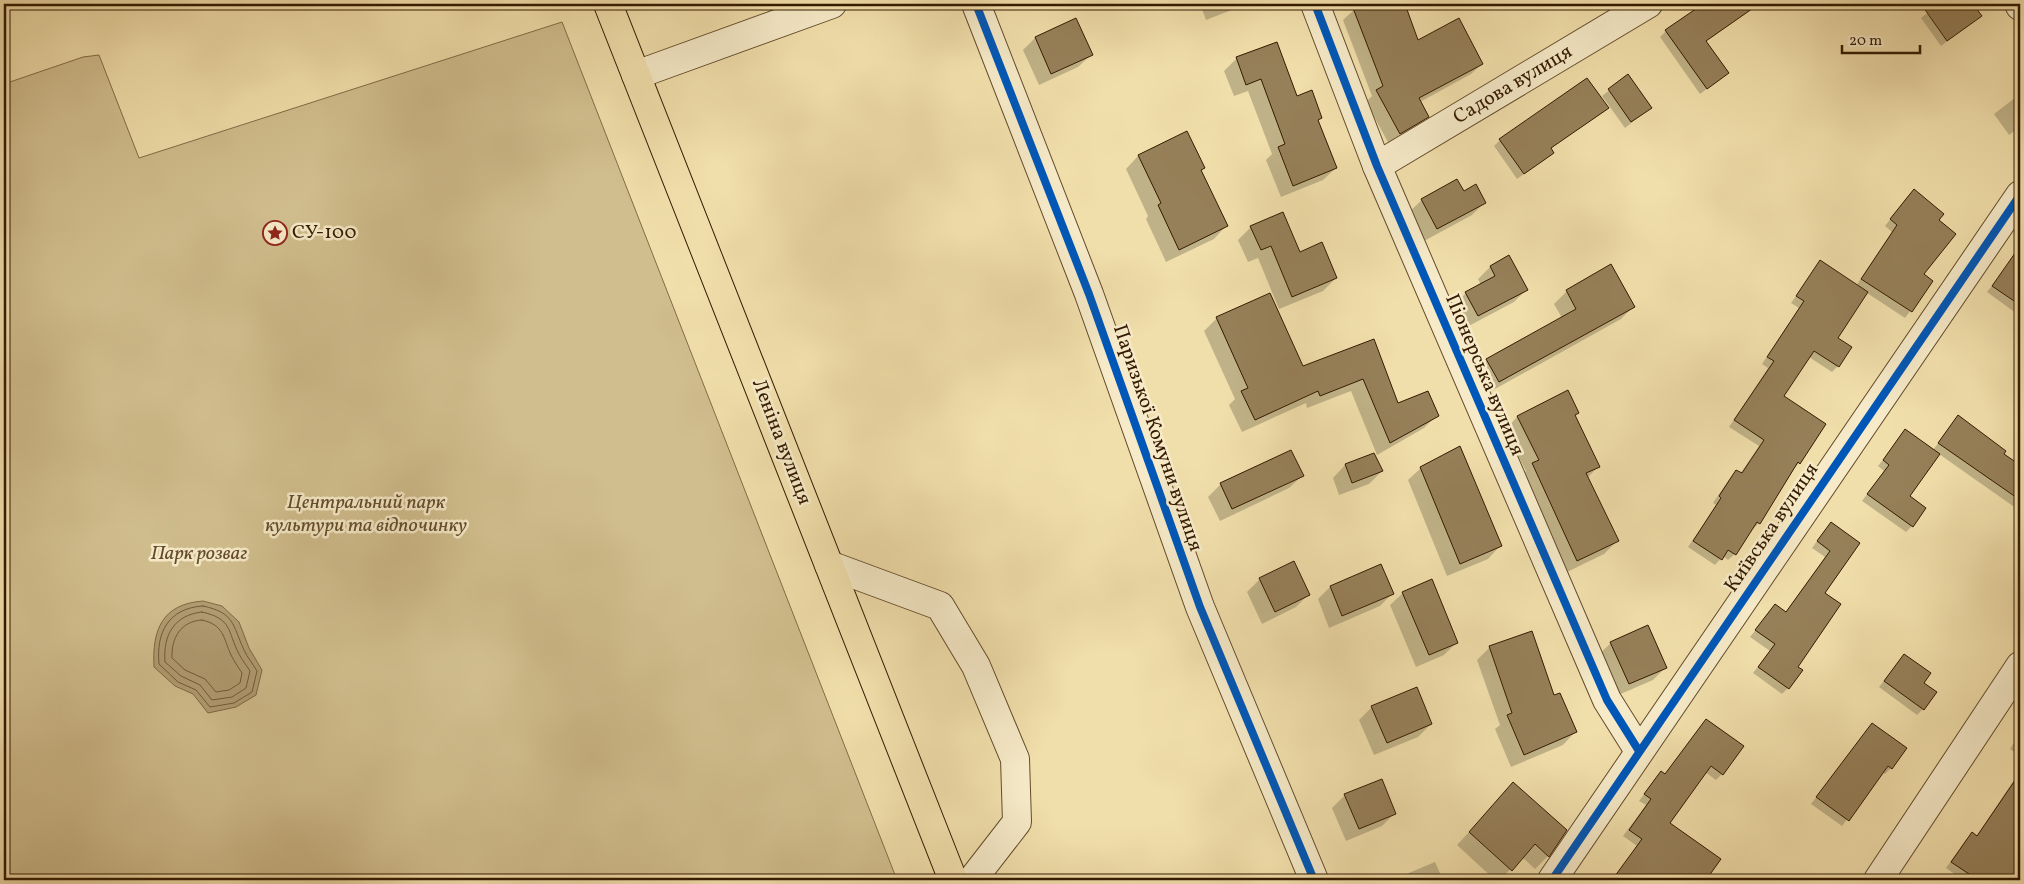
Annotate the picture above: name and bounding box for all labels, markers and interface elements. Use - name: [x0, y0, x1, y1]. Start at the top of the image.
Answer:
- scale bar: [1842, 22, 1919, 54]
- text: 20 m: [1849, 31, 1882, 52]
- street label: Садова вулиця: [1448, 38, 1578, 132]
- place label: СУ-100: [292, 219, 356, 247]
- place icon: СУ-100: [262, 220, 288, 246]
- street label: Піонерська вулиця: [1437, 290, 1531, 460]
- street label: Паризької Комуни вулиця: [1105, 321, 1209, 555]
- street label: Леніна вулиця: [744, 375, 818, 509]
- street label: Київська вулиця: [1718, 458, 1826, 598]
- park label: Центральний парк культури та відпочинку: [265, 489, 467, 540]
- park label: Парк розваг: [151, 540, 247, 568]

